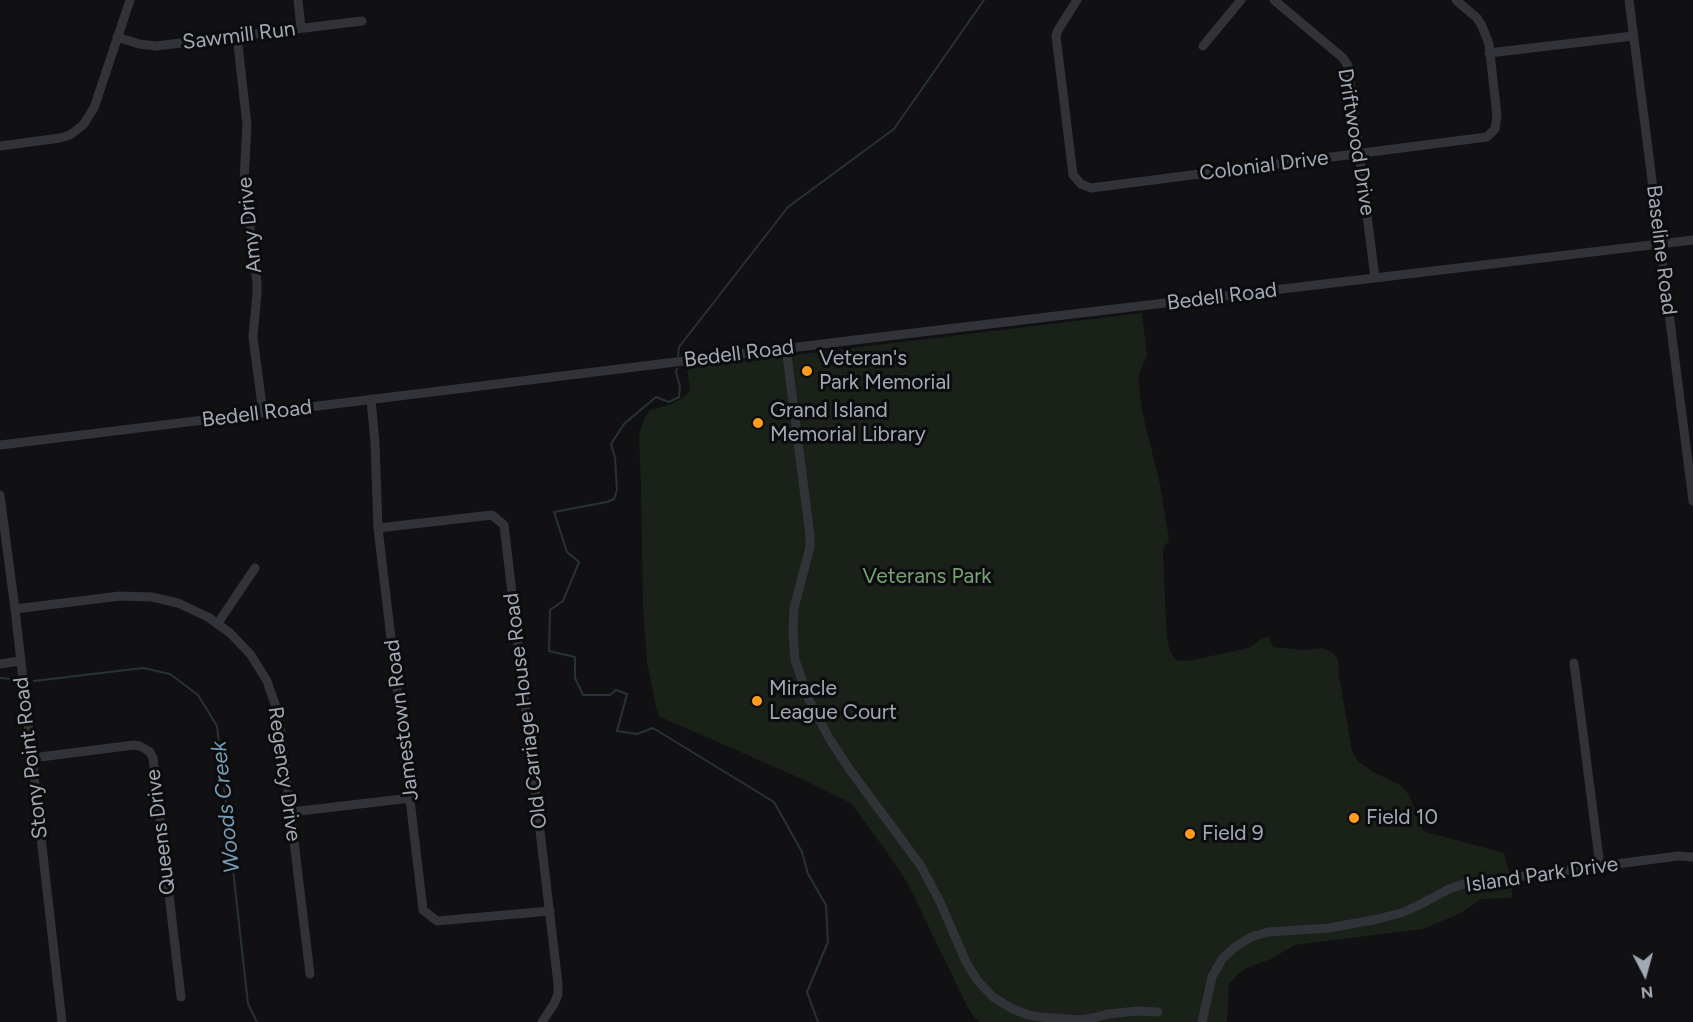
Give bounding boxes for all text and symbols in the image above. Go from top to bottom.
street label: Sawmill Run [181,17,297,55]
street label: Driftwood Drive [1332,67,1380,217]
street label: Colonial Drive [1198,146,1330,186]
street label: Amy Drive [232,176,268,274]
street label: Baseline Road [1641,183,1681,317]
street label: Bedell Road [1165,278,1279,316]
street label: Bedell Road [682,335,796,373]
place label: Veteran's Park Memorial [819,346,951,396]
marker: Veteran's Park Memorial [800,364,814,378]
street label: Bedell Road [200,395,314,433]
place label: Grand Island Memorial Library [770,398,926,448]
marker: Grand Island Memorial Library [751,416,765,430]
park label: Veterans Park [863,564,991,590]
street label: Old Carriage House Road [499,592,553,830]
street label: Jamestown Road [380,638,424,802]
street label: Stony Point Road [9,676,53,840]
place label: Miracle League Court [769,676,897,726]
marker: Miracle League Court [750,694,764,708]
street label: Regency Drive [262,705,306,843]
water label: Woods Creek [206,740,246,874]
street label: Queens Drive [141,768,181,896]
place label: Field 10 [1366,805,1438,831]
marker: Field 10 [1347,811,1361,825]
place label: Field 9 [1202,821,1264,847]
marker: Field 9 [1183,827,1197,841]
street label: Island Park Drive [1464,852,1620,898]
north arrow [1615,944,1675,1004]
text: N [1640,982,1654,1002]

